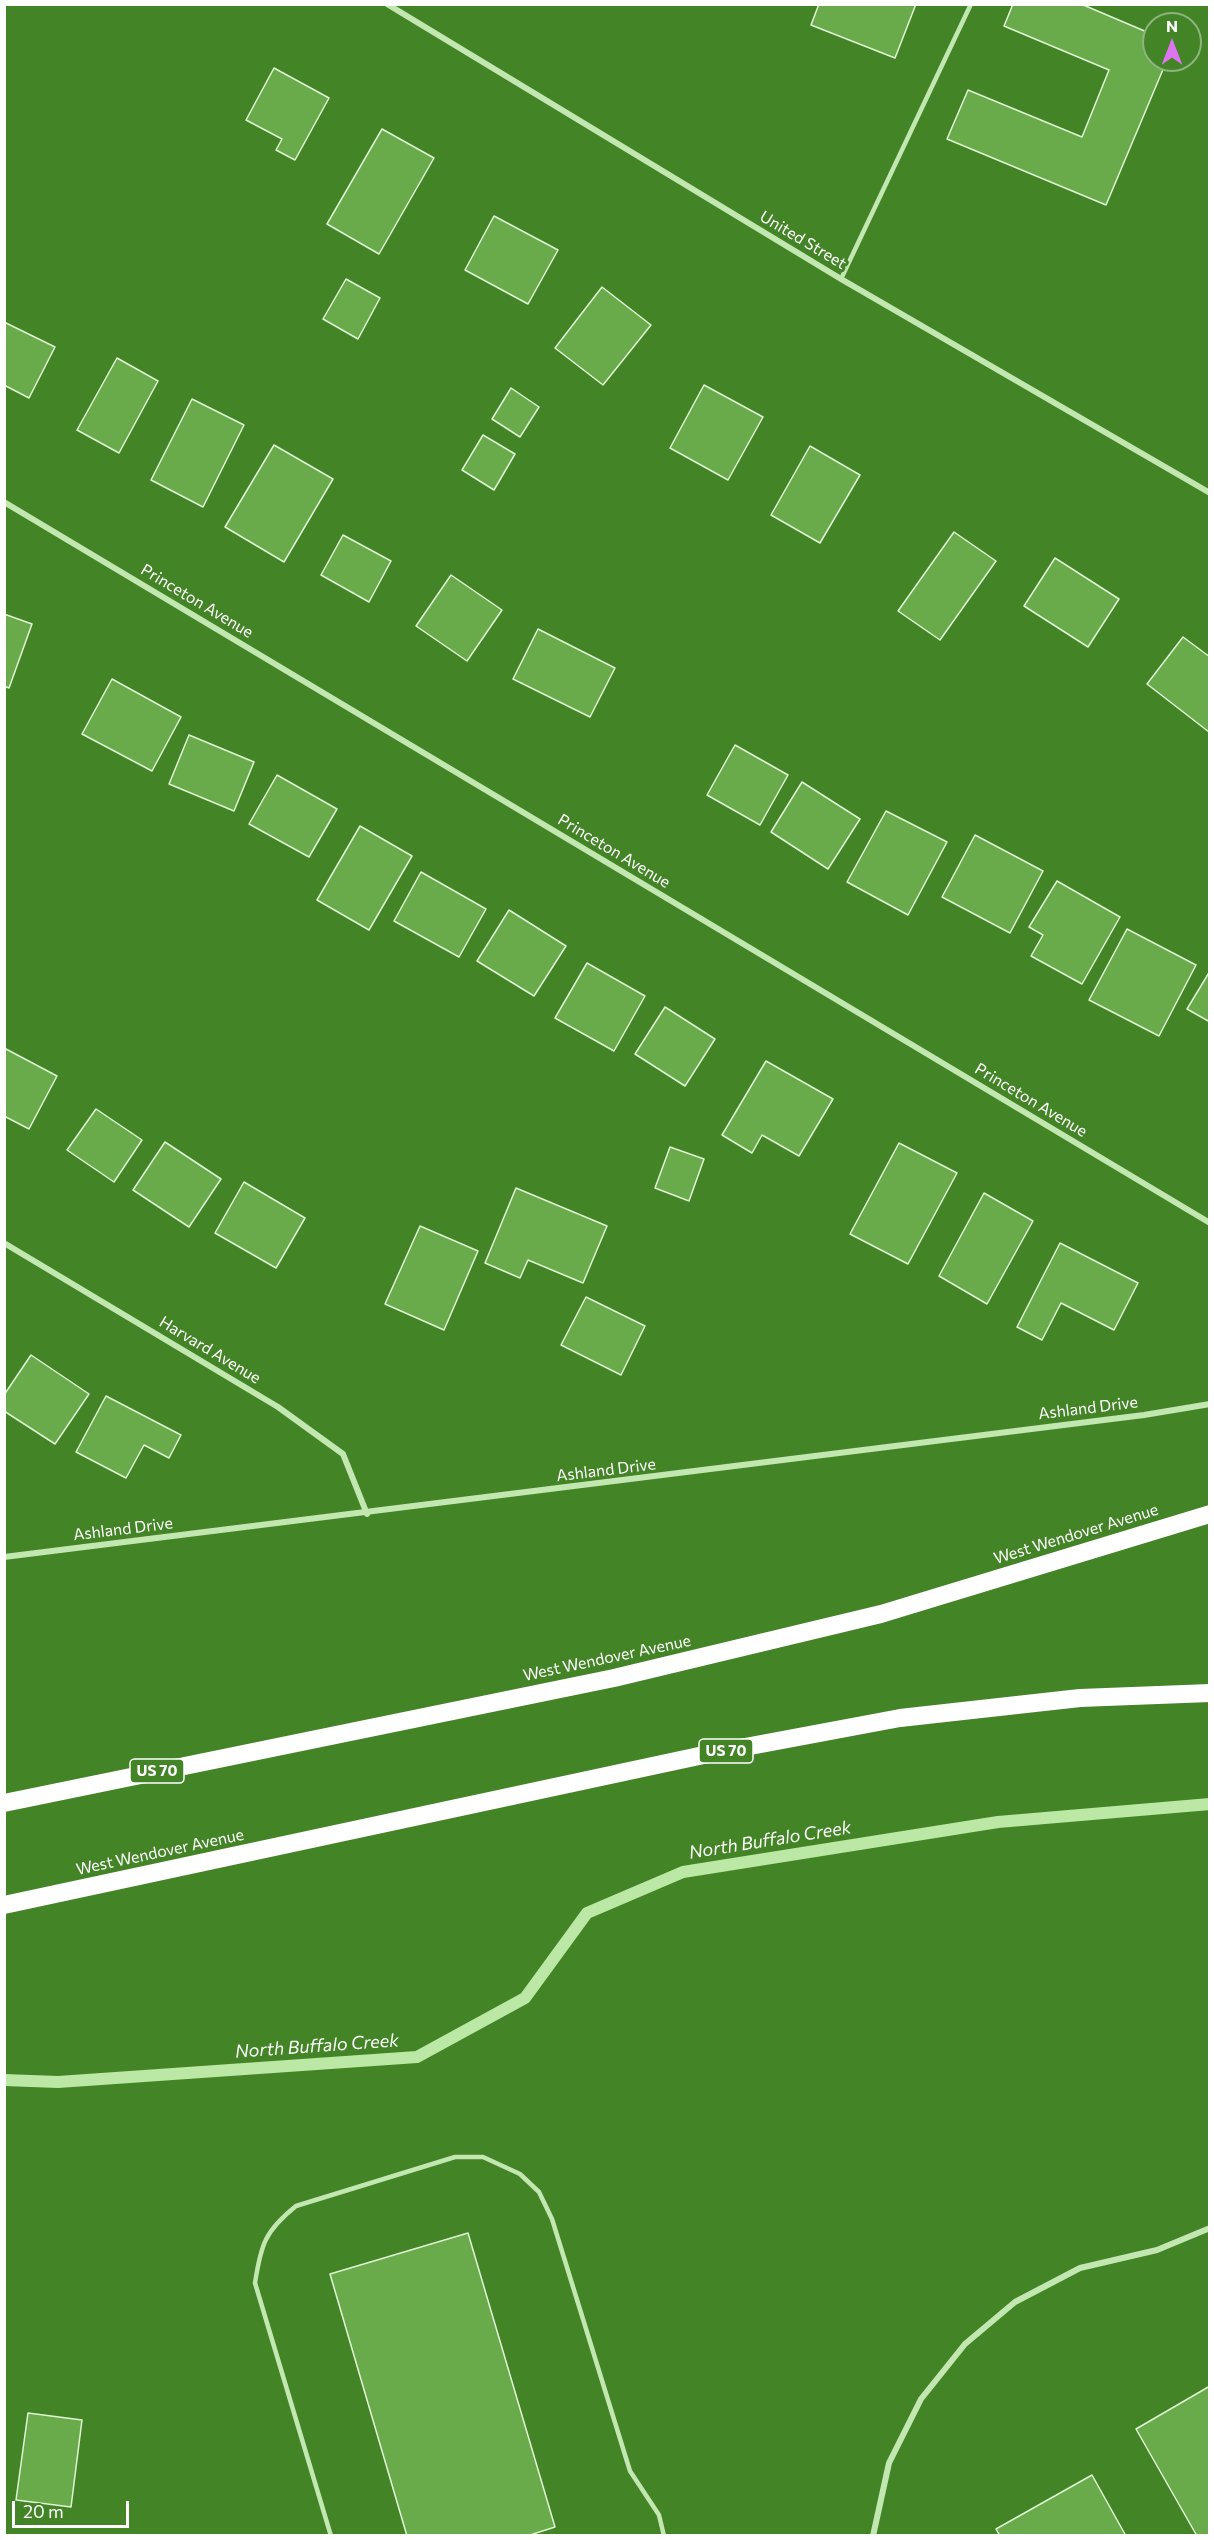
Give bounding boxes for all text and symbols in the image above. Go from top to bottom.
north arrow [1142,12,1202,72]
text: N [1166,16,1178,35]
street label: United Street [756,207,850,273]
street label: Princeton Avenue [137,560,257,642]
street label: Princeton Avenue [554,810,674,892]
street label: Princeton Avenue [971,1059,1091,1141]
street label: Harvard Avenue [156,1312,264,1388]
street label: Ashland Drive [1037,1392,1139,1424]
street label: Ashland Drive [555,1454,657,1486]
street label: West Wendover Avenue [991,1500,1161,1568]
street label: Ashland Drive [72,1513,174,1545]
street label: West Wendover Avenue [521,1631,693,1685]
road number: US 70 [699,1739,753,1763]
road number: US 70 [130,1759,184,1783]
water label: North Buffalo Creek [687,1816,853,1864]
street label: West Wendover Avenue [74,1825,246,1879]
water label: North Buffalo Creek [234,2030,400,2062]
scale bar [15,2489,132,2527]
text: 20 m [23,2500,64,2522]

